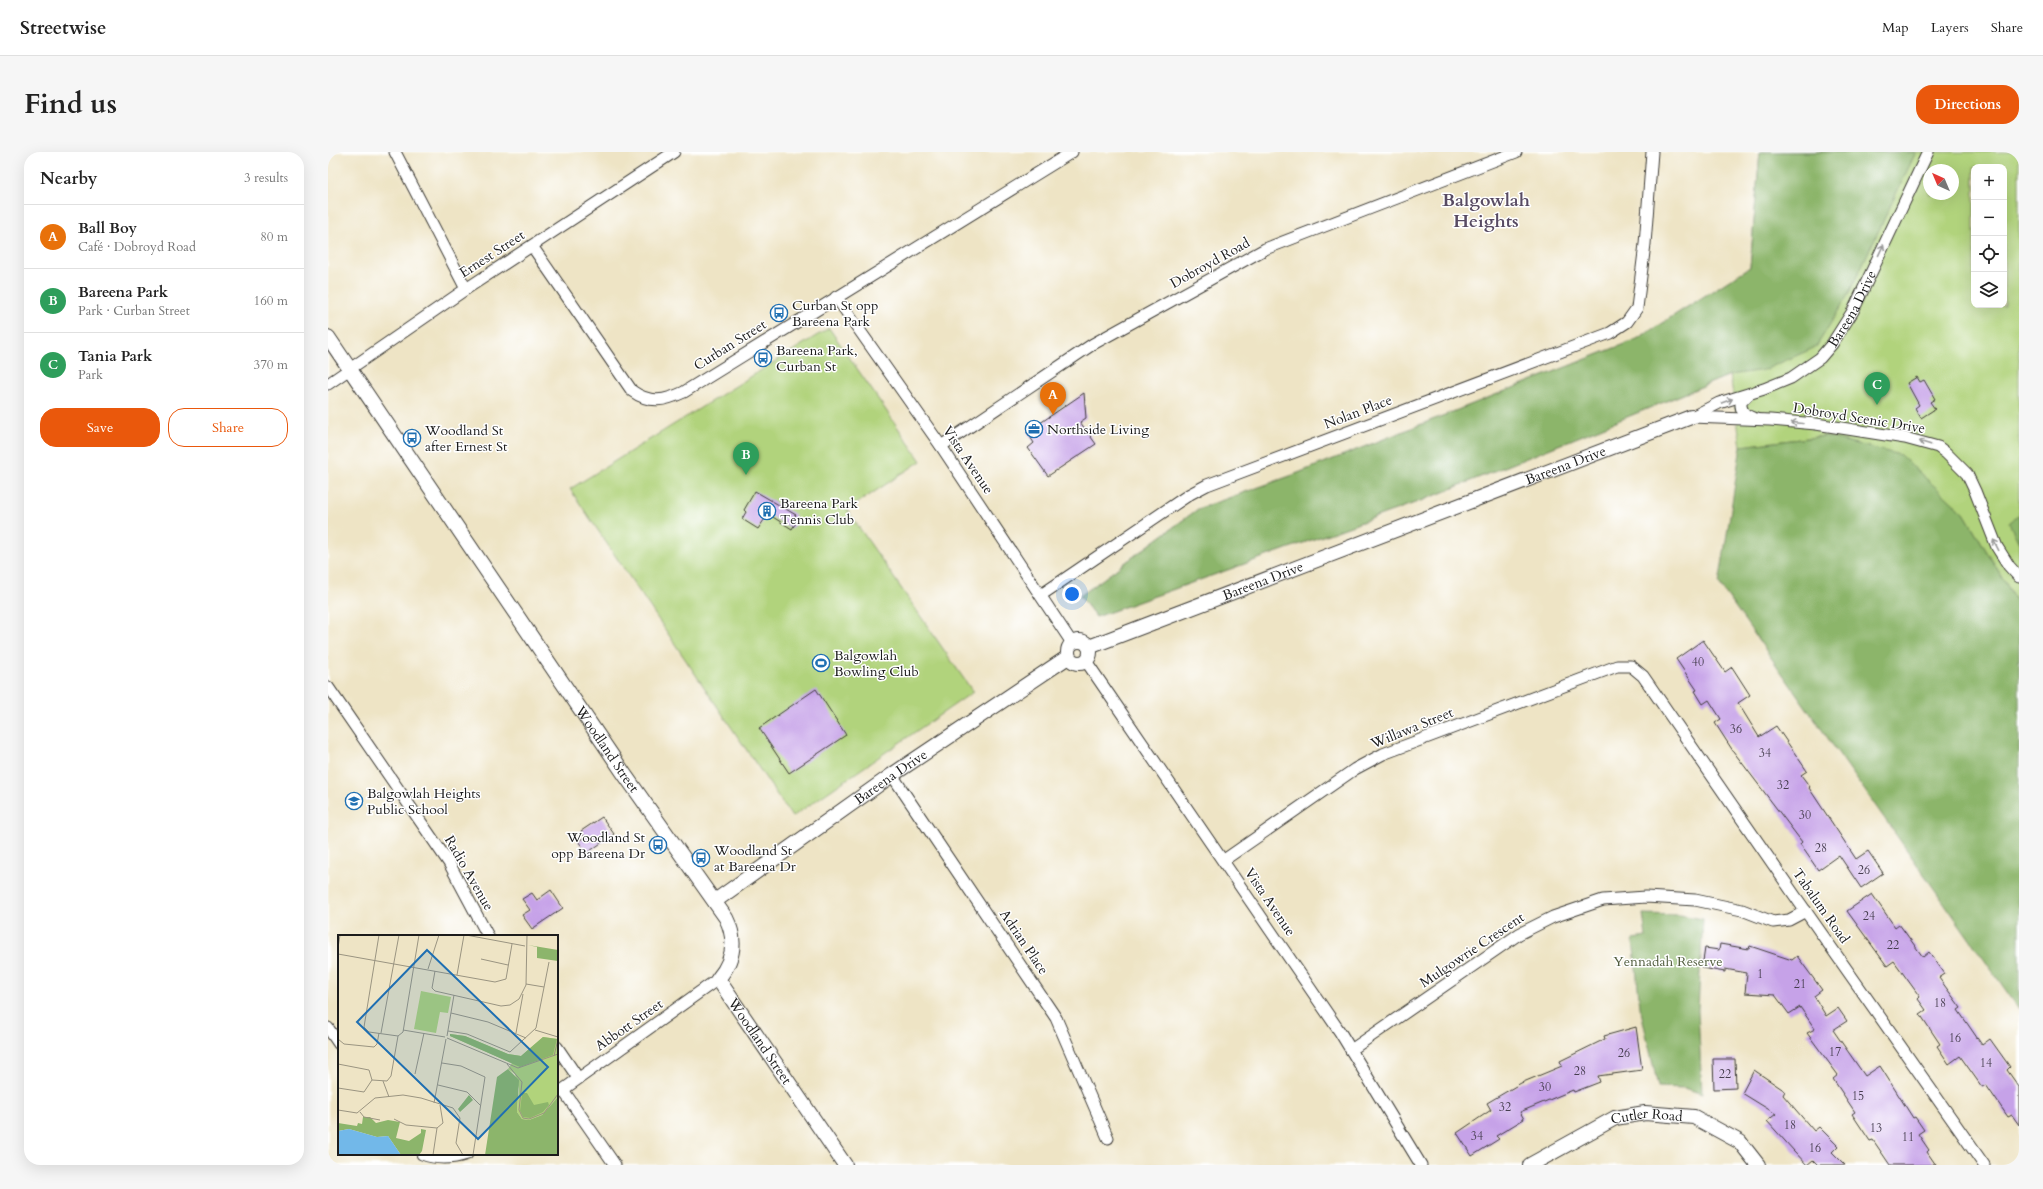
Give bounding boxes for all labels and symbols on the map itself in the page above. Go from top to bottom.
north arrow [1923,164,1959,200]
district label: Balgowlah Heights [1442,188,1530,234]
street label: Ernest Street [456,225,529,282]
street label: Dobroyd Road [1167,233,1254,293]
one-way arrow [1878,245,1885,257]
street label: Bareena Drive [1823,267,1880,351]
place label: Curban St opp Bareena Park [792,296,878,331]
bus stop icon: Curban St opp Bareena Park [769,303,789,323]
street label: Curban Street [690,315,770,375]
place label: Bareena Park, Curban St [776,341,858,376]
bus stop icon: Bareena Park, Curban St [753,348,773,368]
pin: C [1864,372,1890,405]
pin: A [1040,382,1066,415]
street label: Nolan Place [1321,390,1395,434]
one-way arrow [1720,396,1732,404]
street label: Dobroyd Scenic Drive [1792,398,1926,438]
office icon: Northside Living [1024,419,1044,439]
one-way arrow [1791,419,1804,426]
place label: Northside Living [1047,420,1149,439]
place label: Woodland St after Ernest St [424,421,508,456]
street label: Vista Avenue [938,422,998,498]
bus stop icon: Woodland St after Ernest St [402,428,422,448]
one-way arrow [1919,439,1932,446]
street label: Bareena Drive [1522,441,1609,489]
pin: B [733,442,759,475]
place label: Bareena Park Tennis Club [780,494,859,529]
building icon: Bareena Park Tennis Club [757,501,777,521]
one-way arrow [1992,540,1999,552]
street label: Bareena Drive [1220,557,1306,605]
your location [1062,584,1082,604]
place label: Balgowlah Bowling Club [834,646,919,681]
sports icon: Balgowlah Bowling Club [811,653,831,673]
house number: 40 [1692,654,1704,670]
street label: Woodland Street [571,701,644,797]
street label: Willawa Street [1367,703,1457,754]
house number: 36 [1730,721,1742,737]
street label: Bareena Drive [850,745,931,809]
house number: 34 [1759,745,1771,761]
house number: 32 [1777,777,1789,793]
place label: Balgowlah Heights Public School [367,784,481,819]
school or university icon: Balgowlah Heights Public School [344,791,364,811]
house number: 30 [1799,807,1811,823]
place label: Woodland St opp Bareena Dr [551,828,646,863]
street label: Radio Avenue [440,832,498,914]
bus stop icon: Woodland St opp Bareena Dr [648,835,668,855]
house number: 28 [1815,840,1827,856]
place label: Woodland St at Bareena Dr [713,841,797,876]
bus stop icon: Woodland St at Bareena Dr [691,848,711,868]
house number: 26 [1858,862,1870,878]
street label: Vista Avenue [1240,864,1300,940]
street label: Tabalum Road [1788,865,1854,948]
street label: Adrian Place [995,906,1053,978]
street label: Mulgowrie Crescent [1416,908,1528,992]
house number: 24 [1863,908,1875,924]
inset map [338,935,558,1155]
house number: 22 [1887,937,1899,953]
park label: Yennadah Reserve [1613,952,1723,971]
house number: 1 [1757,966,1763,982]
house number: 21 [1794,976,1806,992]
street label: Woodland Street [724,993,797,1088]
street label: Abbott Street [591,994,667,1055]
house number: 18 [1934,995,1946,1011]
house number: 16 [1949,1030,1961,1046]
house number: 17 [1829,1044,1841,1060]
house number: 26 [1618,1045,1630,1061]
house number: 14 [1980,1055,1992,1071]
house number: 28 [1574,1063,1586,1079]
house number: 22 [1719,1066,1731,1082]
house number: 30 [1539,1079,1551,1095]
house number: 15 [1852,1088,1864,1104]
house number: 32 [1499,1099,1511,1115]
street label: Cutler Road [1609,1103,1684,1128]
house number: 18 [1784,1117,1796,1133]
house number: 13 [1870,1120,1882,1136]
house number: 34 [1471,1128,1483,1144]
house number: 11 [1902,1129,1914,1145]
house number: 16 [1809,1140,1821,1156]

